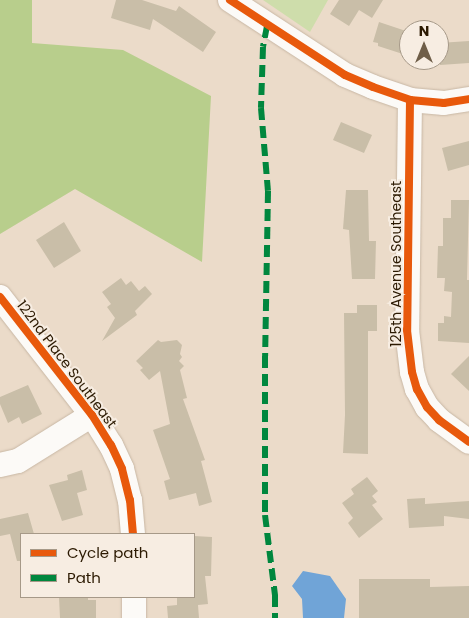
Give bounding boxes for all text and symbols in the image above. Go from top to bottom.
north arrow [399,20,449,70]
text: N [419,21,429,41]
street label: 125th Avenue Southeast [388,181,404,347]
street label: 122nd Place Southeast [14,297,120,431]
legend [20,533,195,598]
text: Cycle path [67,542,148,563]
text: Path [67,567,101,588]

